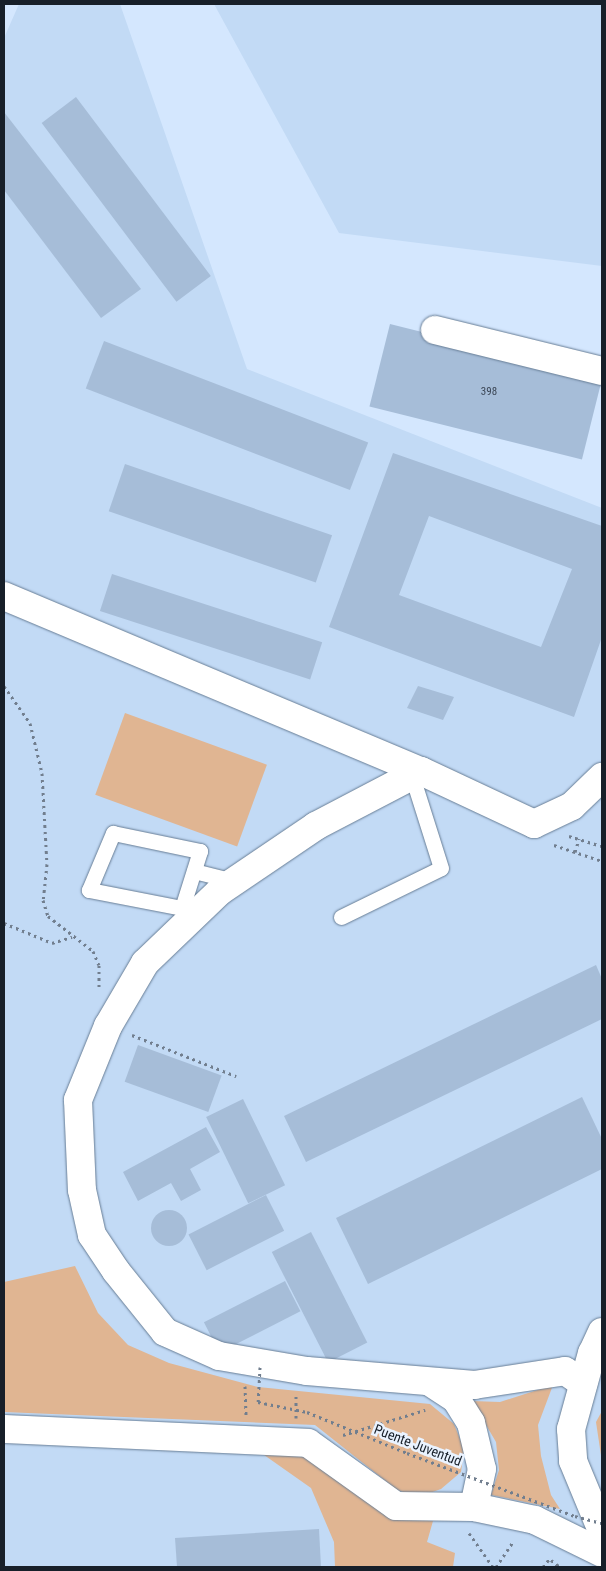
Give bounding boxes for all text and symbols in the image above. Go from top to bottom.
house number: 398 [481,385,497,399]
street label: Puente Juventud [372,1421,464,1469]

